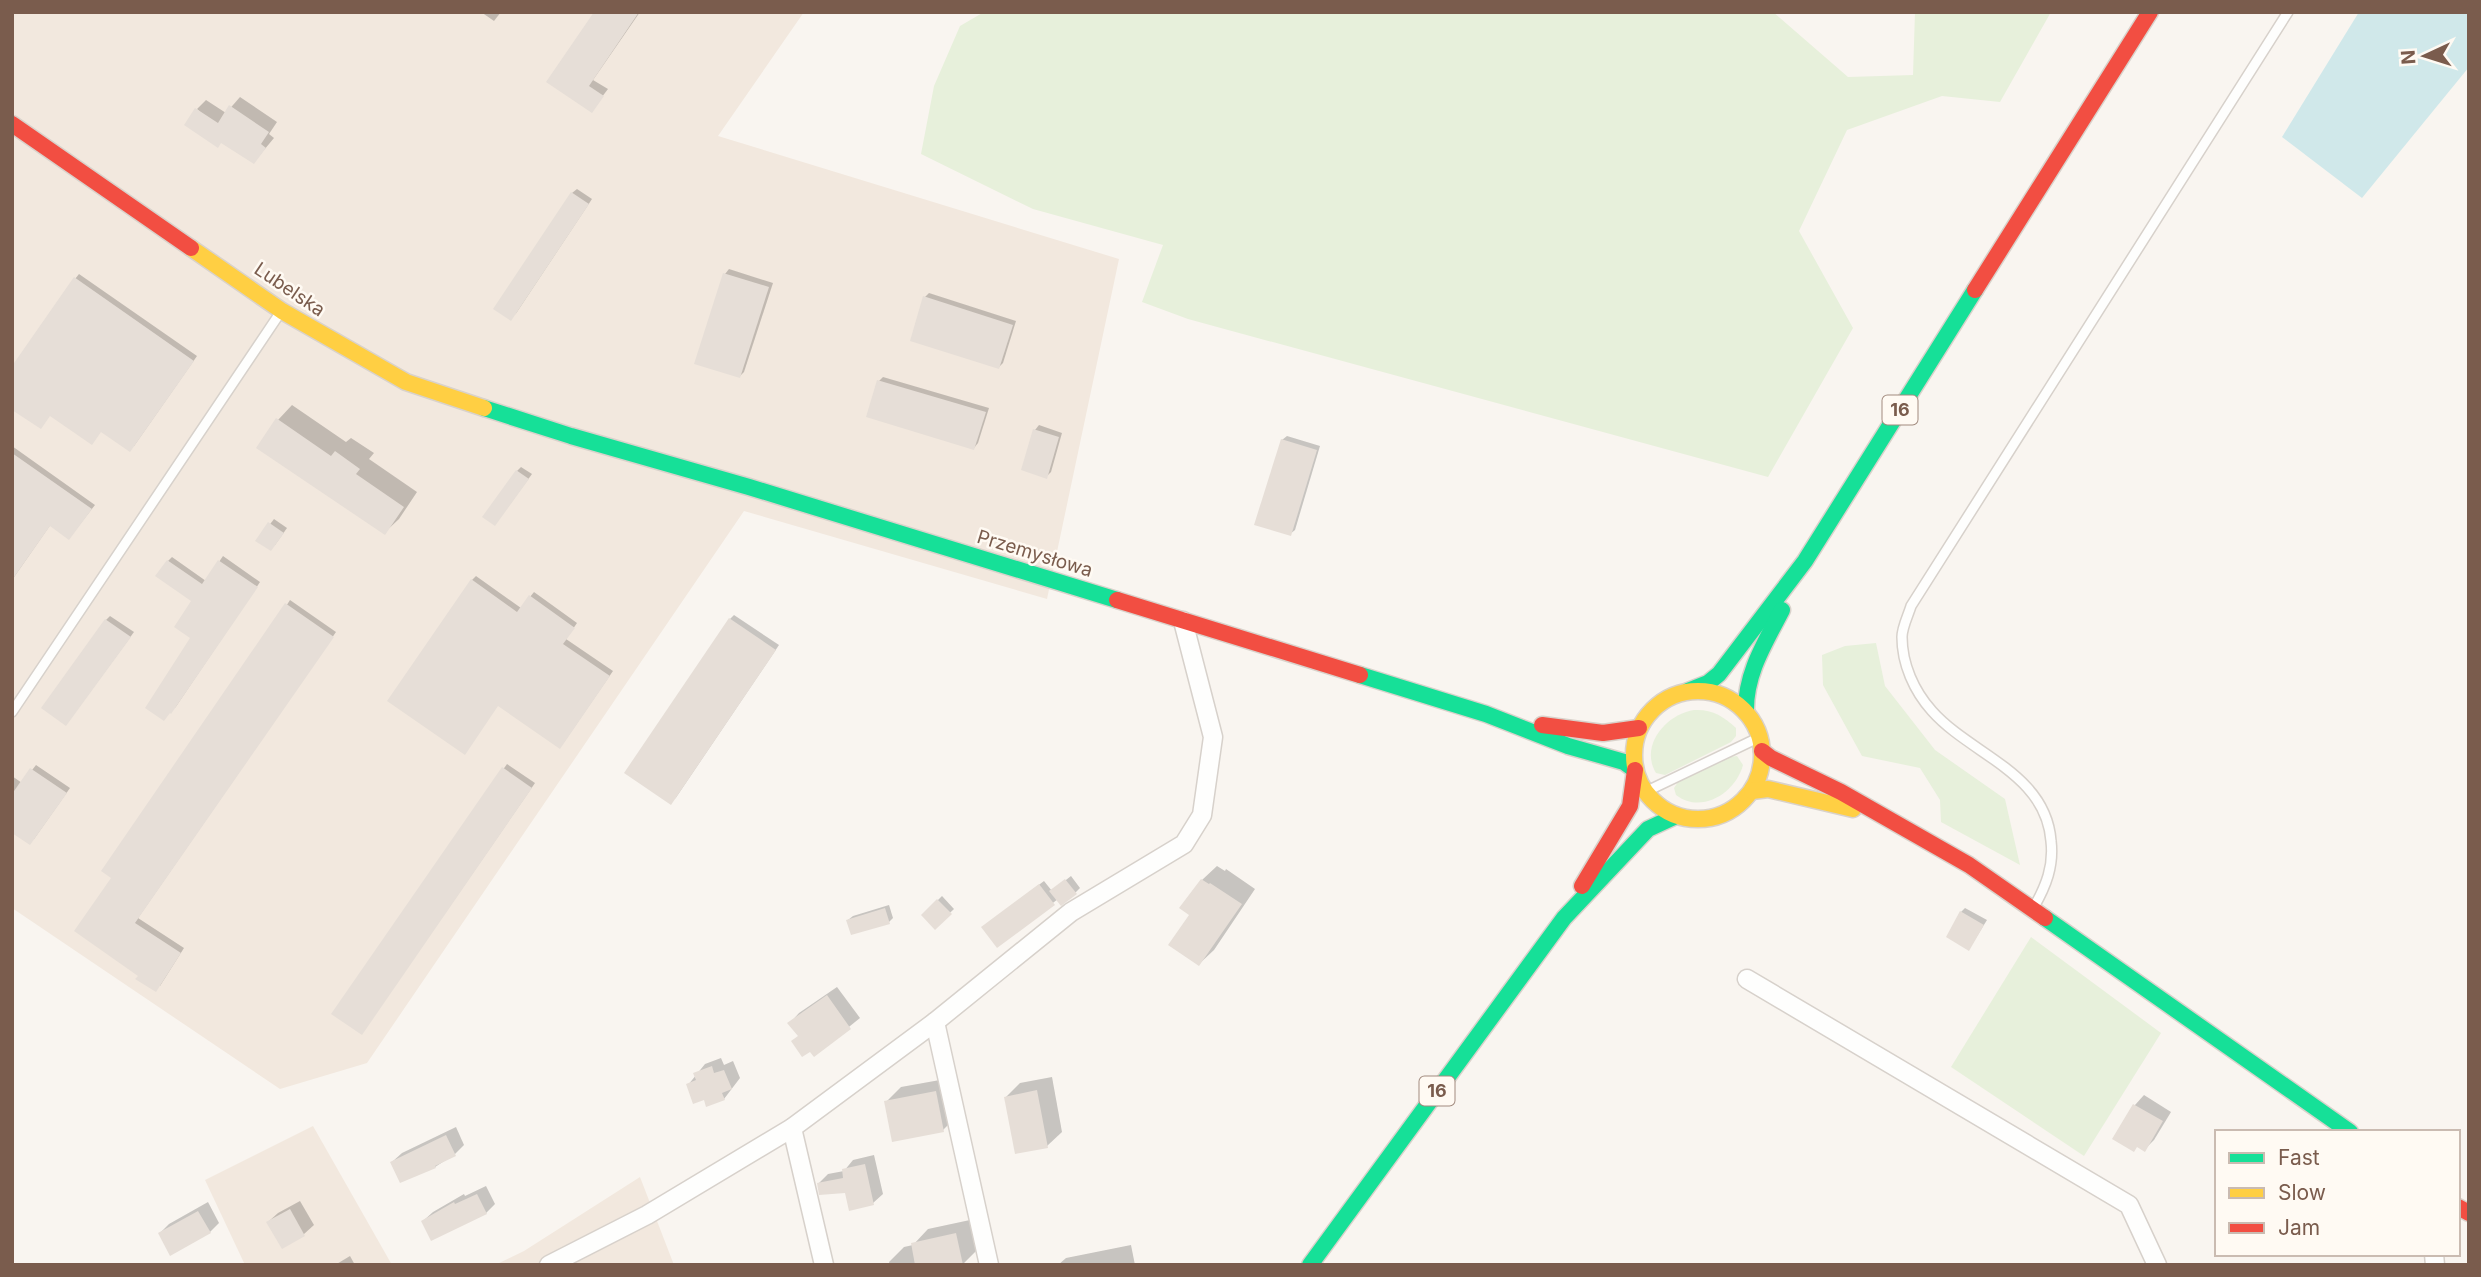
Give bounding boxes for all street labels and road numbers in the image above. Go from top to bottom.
street label: Lubelska [250,257,329,321]
road number: 16 [1882,396,1918,424]
street label: Przemysłowa [974,525,1095,582]
road number: 16 [1420,1076,1454,1106]

